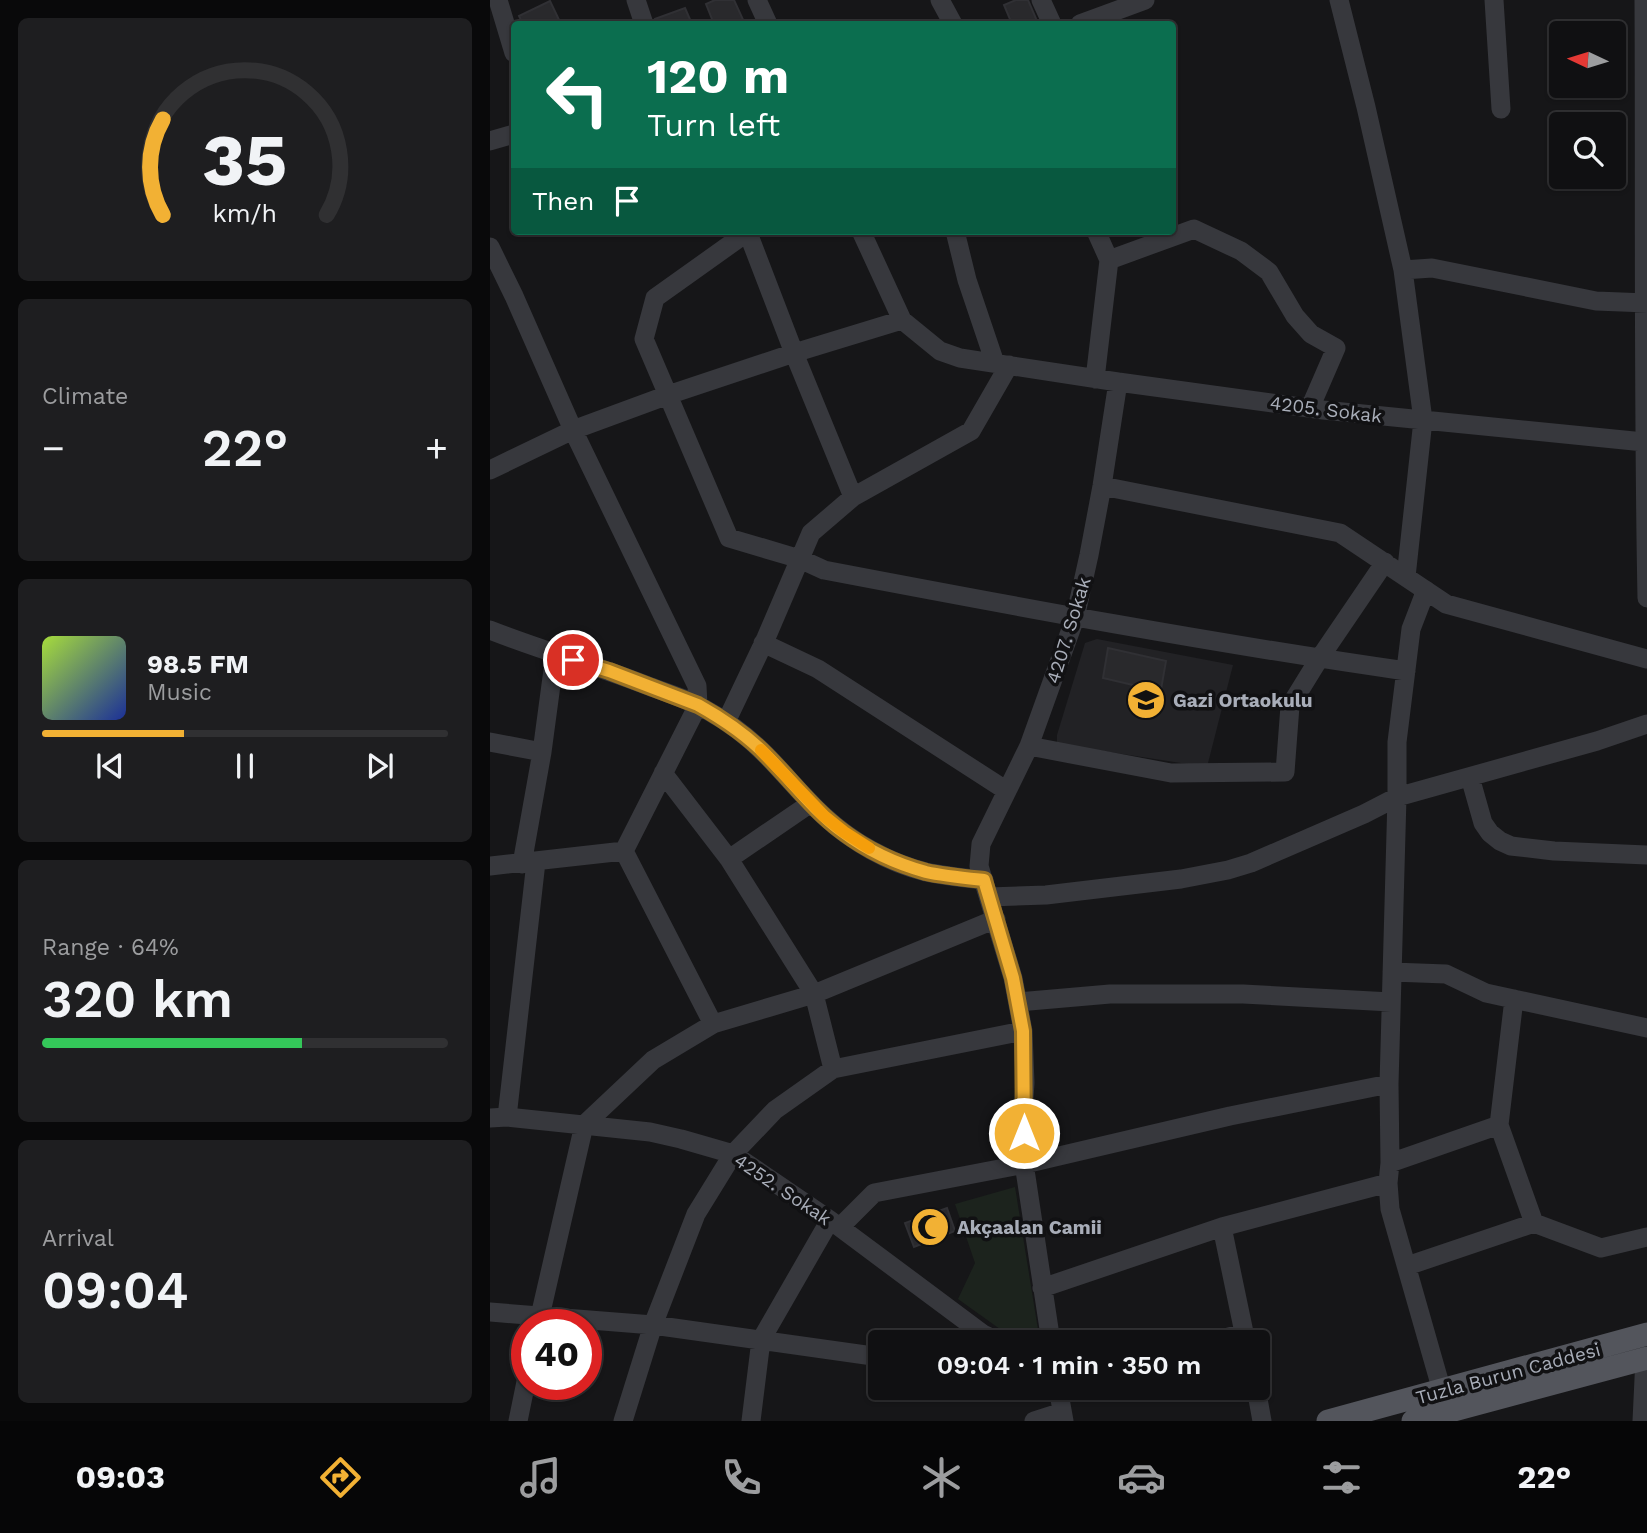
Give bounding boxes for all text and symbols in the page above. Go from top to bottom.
north arrow [1549,21,1626,98]
map controls [1549,21,1626,189]
text: 120 m [647,47,789,105]
icon: left [532,49,623,140]
text: Turn left [647,106,780,144]
button: search [1549,112,1626,189]
text: 35 [202,118,288,204]
icon: arrive [608,182,646,220]
text: Then [532,186,594,216]
text: km/h [213,199,277,228]
text: Climate [42,383,128,410]
street label: 4205. Sokak [1269,391,1384,428]
text: 22° [202,418,288,479]
text: − [42,426,65,470]
text: + [425,426,448,470]
street label: 4207. Sokak [1041,574,1096,686]
pin [543,630,603,690]
icon: arrive [554,641,592,679]
text: 98.5 FM [147,649,249,679]
text: Music [147,679,212,706]
school or university icon: Gazi Ortaokulu [1125,679,1167,721]
place label: Gazi Ortaokulu [1173,689,1313,712]
icon: previous [91,747,129,785]
icon: pause [226,747,264,785]
icon: next [361,747,399,785]
text: Range · 64% [42,934,179,961]
text: 320 km [42,969,233,1030]
position arrow [987,1096,1061,1170]
street label: 4252. Sokak [730,1149,836,1230]
mosque icon: Akçaalan Camii [909,1206,951,1248]
place label: Akçaalan Camii [957,1216,1102,1239]
text: Arrival [42,1225,114,1252]
text: 09:04 [42,1260,189,1321]
speed limit sign: 40 [511,1309,602,1400]
street label: Tuzla Burun Caddesi [1413,1338,1603,1409]
text: 09:04 · 1 min · 350 m [937,1350,1201,1380]
icon: directions [316,1453,365,1502]
icon: music [516,1453,565,1502]
icon: phone [717,1453,766,1502]
icon: climate [917,1453,966,1502]
icon: car [1117,1453,1166,1502]
icon: filters [1317,1453,1366,1502]
text: 09:03 [76,1458,165,1496]
text: 22° [1517,1458,1571,1496]

